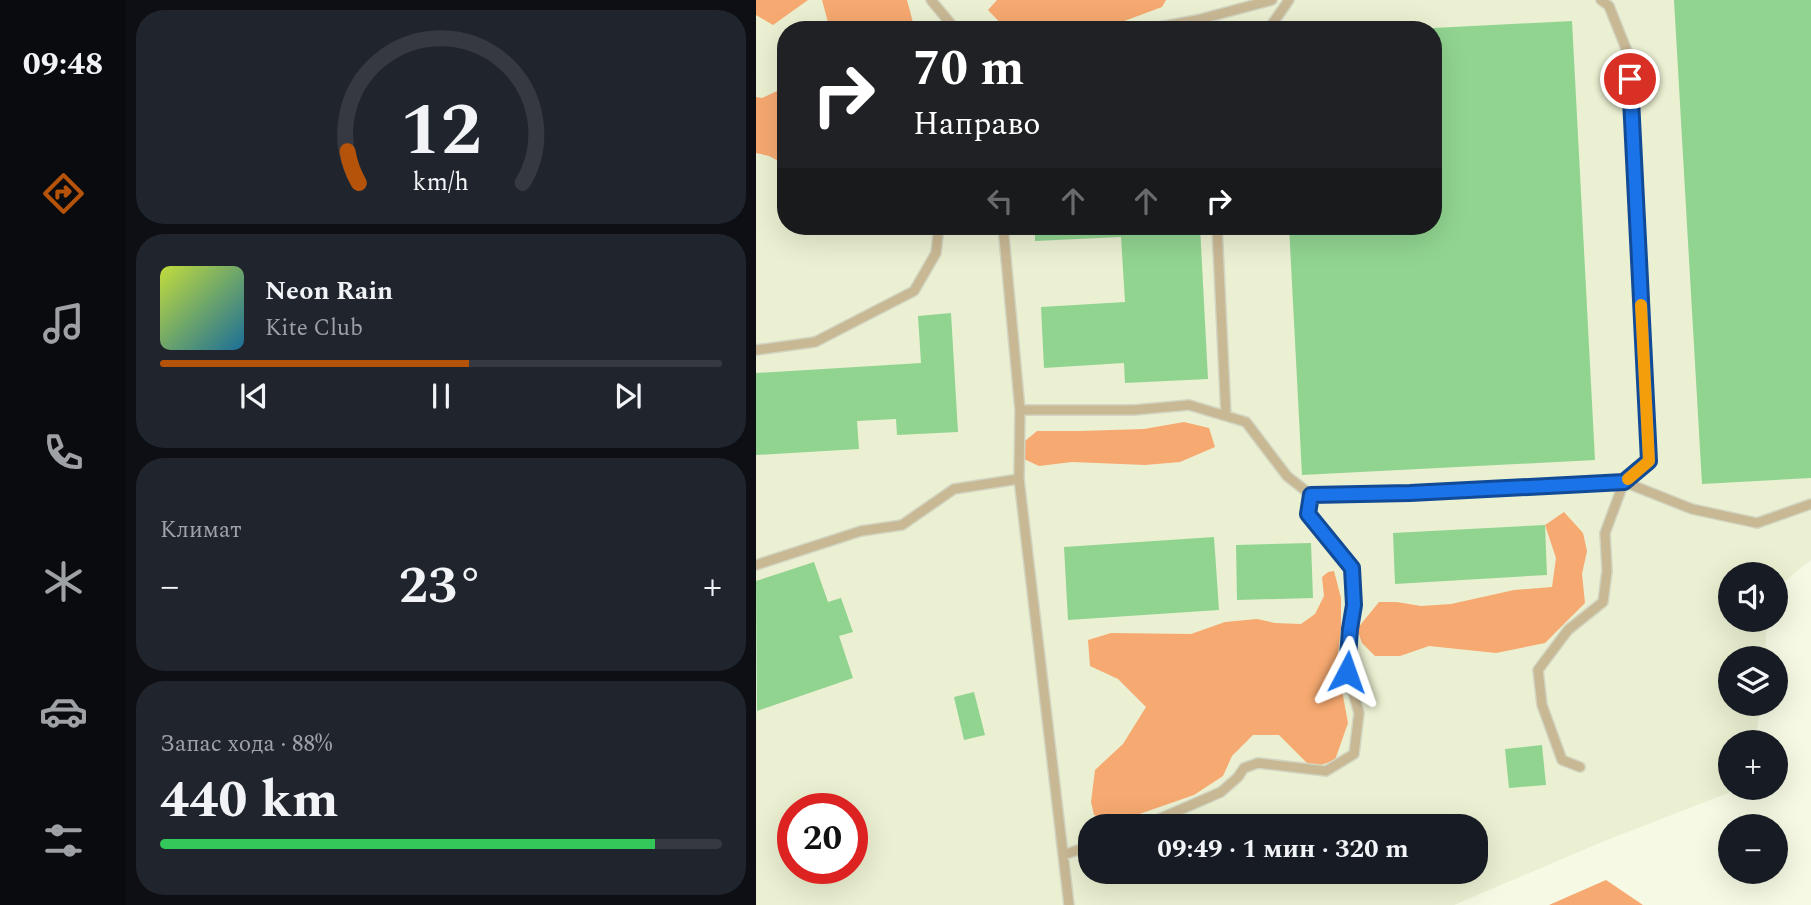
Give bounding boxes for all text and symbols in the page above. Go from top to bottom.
text: 70 m [913,32,1024,107]
text: 09:48 [23,40,103,89]
icon: right [798,49,889,140]
pin [1600,49,1660,109]
icon: arrive [1611,60,1649,98]
text: 12 [400,76,482,187]
text: Направо [913,100,1040,149]
text: km/h [413,164,469,202]
icon: directions [39,169,88,218]
icon: left [981,182,1019,220]
icon: ahead [1054,182,1092,220]
icon: ahead [1127,182,1165,220]
icon: right [1200,182,1238,220]
text: Neon Rain [265,271,393,311]
icon: music [39,299,88,348]
text: Kite Club [265,311,363,346]
icon: previous [235,377,273,415]
icon: pause [422,377,460,415]
icon: next [609,377,647,415]
icon: phone [39,428,88,477]
text: Климат [160,513,242,548]
text: 23° [399,547,483,626]
icon: climate [39,557,88,606]
text: − [160,558,179,616]
text: + [703,558,722,616]
map controls [1718,562,1788,884]
button: sound [1718,562,1788,632]
position arrow [1310,635,1384,709]
button: layers [1718,646,1788,716]
icon: car [39,687,88,736]
text: Запас хода · 88% [160,727,332,762]
button: + [1718,730,1788,800]
text: 440 km [160,761,339,840]
speed limit sign: 20 [777,793,868,884]
button: − [1718,814,1788,884]
icon: filters [39,816,88,865]
text: 09:49 · 1 мин · 320 m [1157,829,1409,869]

